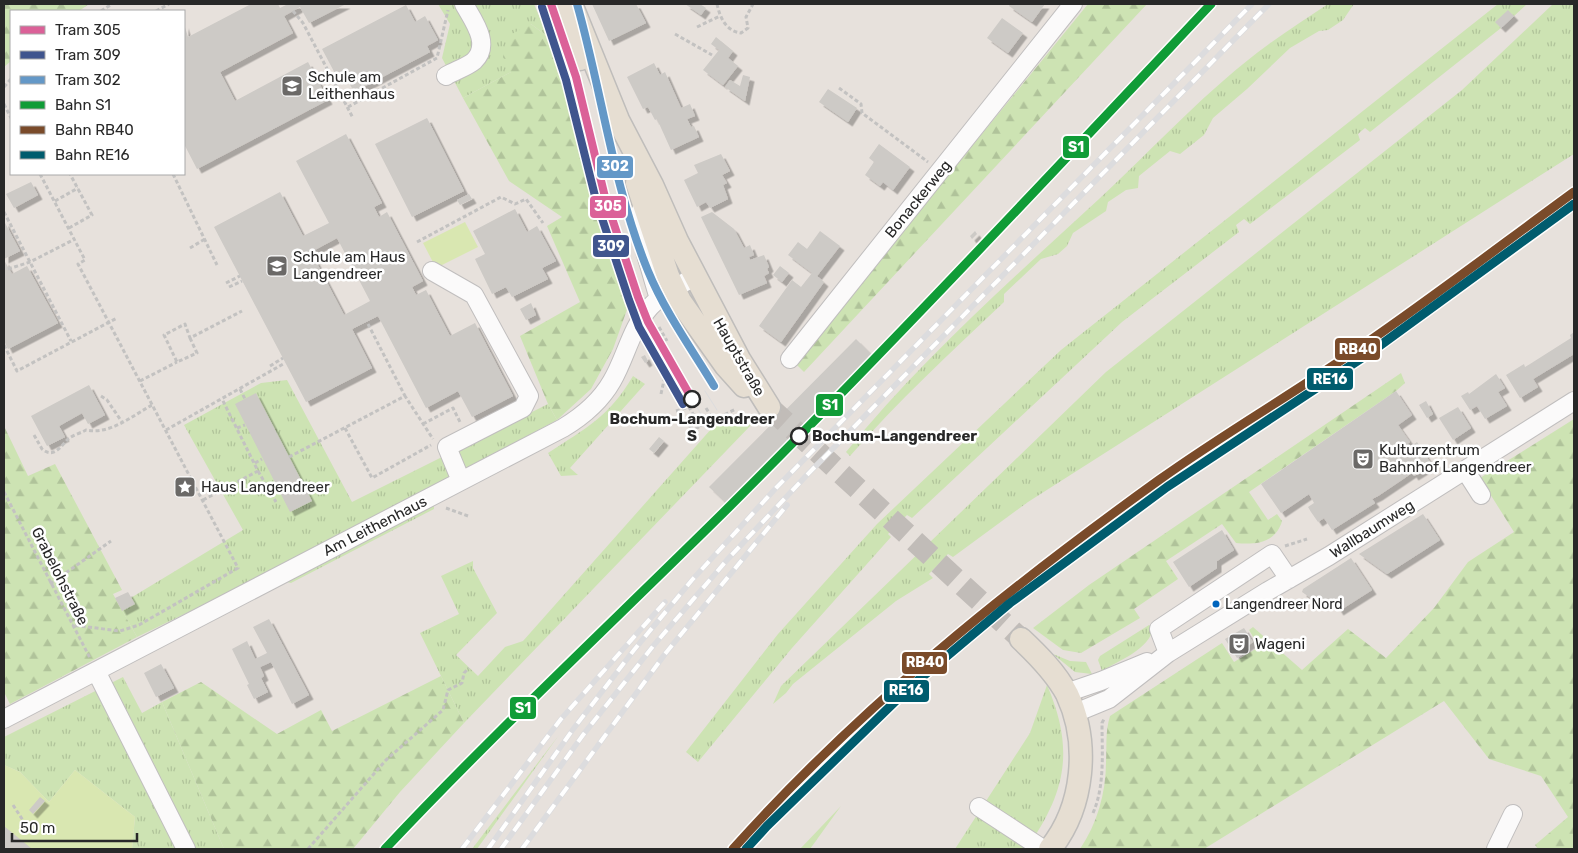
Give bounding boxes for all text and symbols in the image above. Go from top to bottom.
legend [10,10,185,175]
text: Tram 305 [55,21,121,39]
text: Tram 309 [55,46,121,64]
place label: Schule am Leithenhaus [308,68,395,103]
text: Tram 302 [55,71,121,89]
school or university icon: Schule am Leithenhaus [280,74,304,98]
text: Bahn S1 [55,96,111,114]
text: Bahn RB40 [55,121,134,139]
line badge: S1 [1062,135,1090,159]
text: S1 [1068,139,1084,156]
text: Bahn RE16 [55,146,129,164]
line badge: 302 [596,155,634,179]
street label: Bonackerweg [881,156,955,242]
text: 302 [601,158,629,175]
line badge: 305 [589,195,627,219]
text: 305 [594,198,622,215]
line badge: 309 [592,234,630,258]
text: 309 [597,238,625,255]
place label: Schule am Haus Langendreer [293,248,406,283]
school or university icon: Schule am Haus Langendreer [265,254,289,278]
street label: Hauptstraße [709,315,769,399]
line badge: RB40 [1334,337,1381,361]
text: RB40 [1339,341,1377,358]
line badge: RE16 [1306,367,1354,391]
text: RE16 [1313,371,1347,388]
marker: Bochum-Langendreer S [683,390,701,408]
line badge: S1 [815,393,844,417]
text: S1 [822,397,838,414]
place label: Bochum-Langendreer S [609,410,775,445]
marker: Bochum-Langendreer [790,427,808,445]
place label: Bochum-Langendreer [812,427,977,445]
place label: Kulturzentrum Bahnhof Langendreer [1379,441,1532,476]
theatre icon: Kulturzentrum Bahnhof Langendreer [1351,447,1375,471]
place icon: Haus Langendreer [173,475,197,499]
place label: Haus Langendreer [201,478,330,496]
street label: Am Leithenhaus [320,492,430,560]
street label: Wallbaumweg [1327,496,1417,562]
street label: Grabelohstraße [28,524,92,628]
place label: Langendreer Nord [1225,596,1343,613]
marker: Langendreer Nord [1211,599,1221,609]
theatre icon: Wageni [1227,632,1251,656]
place label: Wageni [1255,635,1305,653]
line badge: RB40 [901,651,948,675]
text: RB40 [906,654,944,671]
line badge: RE16 [883,679,930,703]
text: RE16 [889,682,923,699]
line badge: S1 [509,696,537,720]
text: S1 [515,700,531,717]
scale bar [12,810,138,842]
text: 50 m [20,819,55,837]

